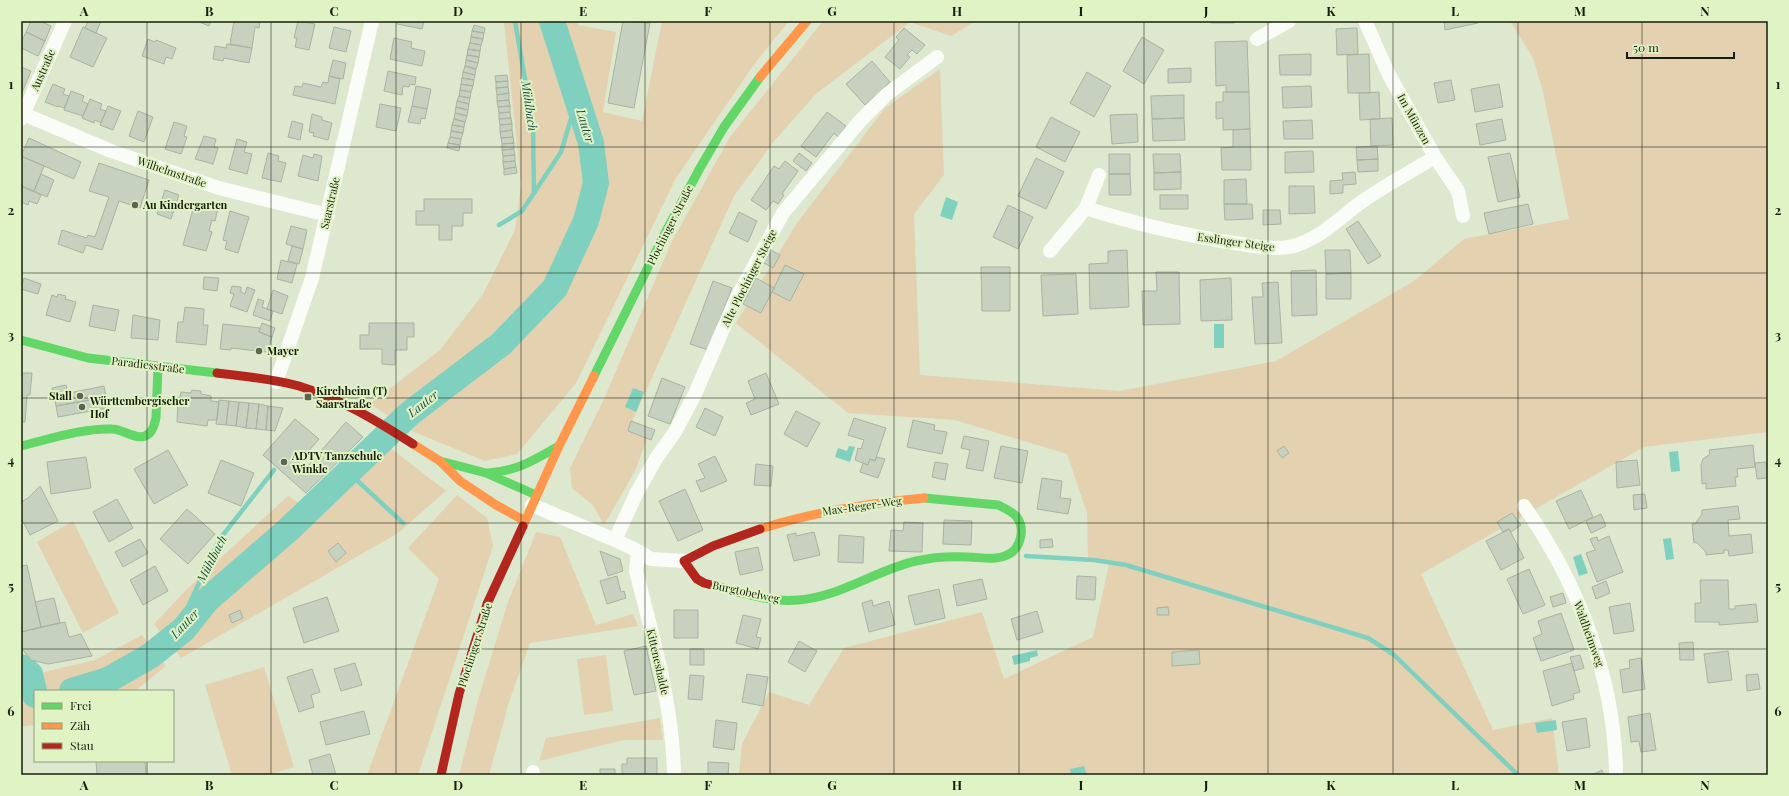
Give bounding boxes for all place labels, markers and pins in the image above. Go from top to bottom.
place label: Au Kindergarten [142,197,228,212]
marker: Au Kindergarten [130,200,140,210]
place label: Mayer [267,343,300,358]
marker: Mayer [254,346,264,356]
place label: Kirchheim (T) Saarstraße [316,383,388,411]
place label: Stall [49,388,73,403]
marker: Stall [75,391,85,401]
marker: Kirchheim (T) Saarstraße [303,392,313,402]
place label: Württembergischer Hof [89,393,190,421]
marker: Württembergischer Hof [77,402,87,412]
place label: ADTV Tanzschule Winkle [291,448,382,476]
marker: ADTV Tanzschule Winkle [279,457,289,467]

